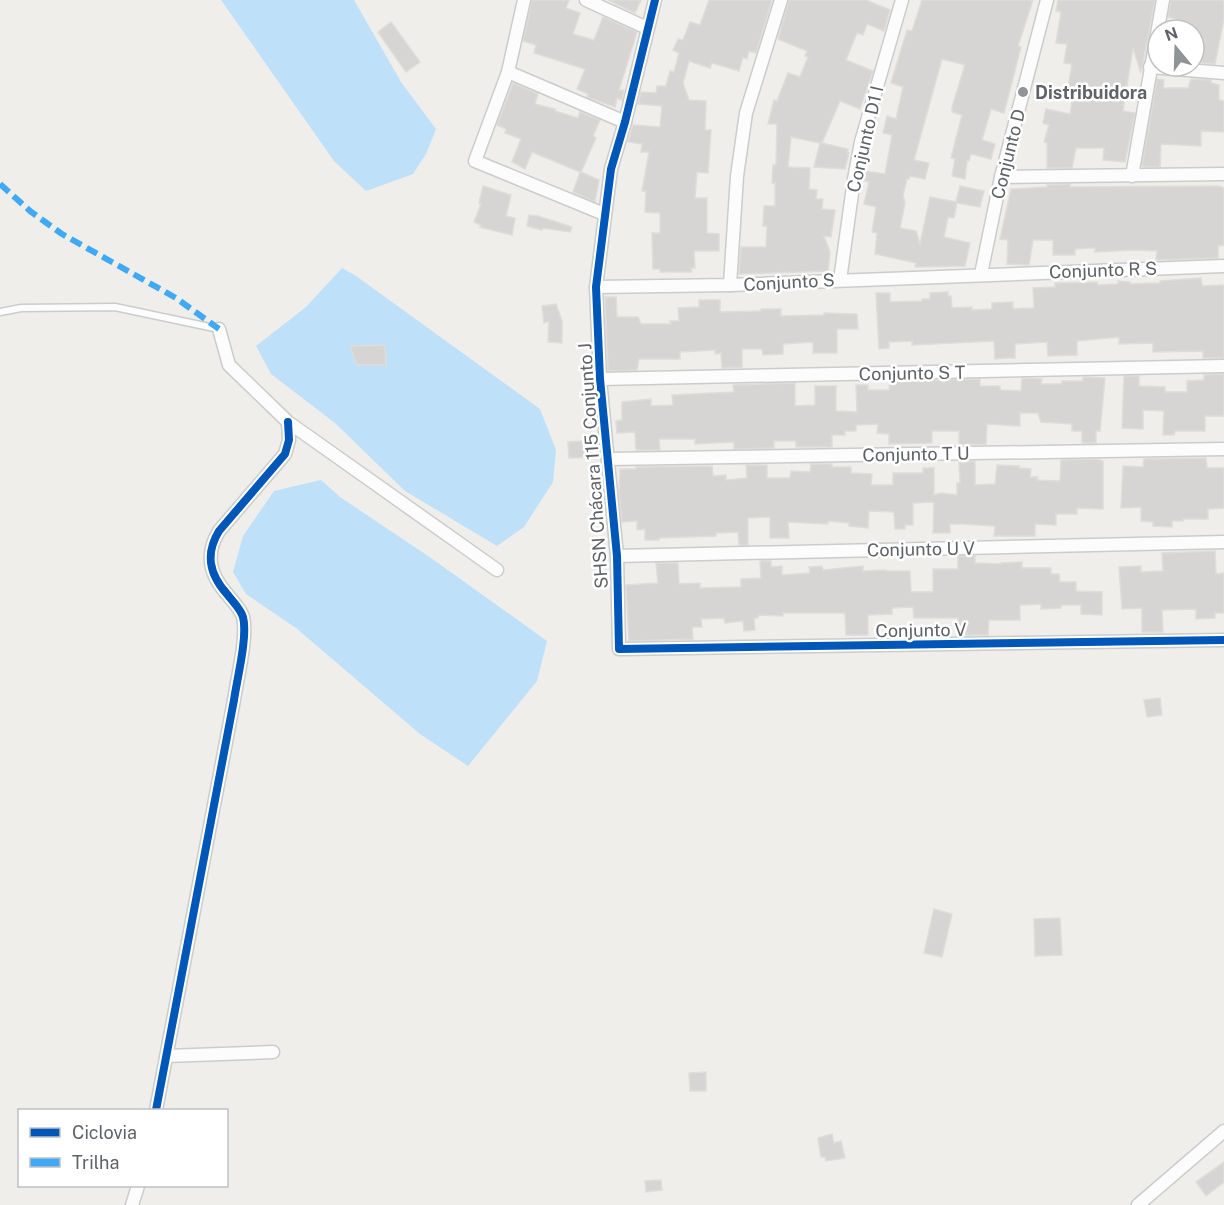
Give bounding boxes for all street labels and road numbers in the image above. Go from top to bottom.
street label: Conjunto D1 I [843,84,887,194]
street label: Conjunto D [987,107,1029,201]
street label: Conjunto R S [1049,258,1157,282]
street label: Conjunto S [743,269,835,295]
street label: SHSN Chácara 115 Conjunto J [574,343,612,589]
street label: Conjunto S T [859,362,966,384]
street label: Conjunto T U [862,443,970,465]
street label: Conjunto U V [867,538,975,560]
street label: Conjunto V [875,619,967,641]

